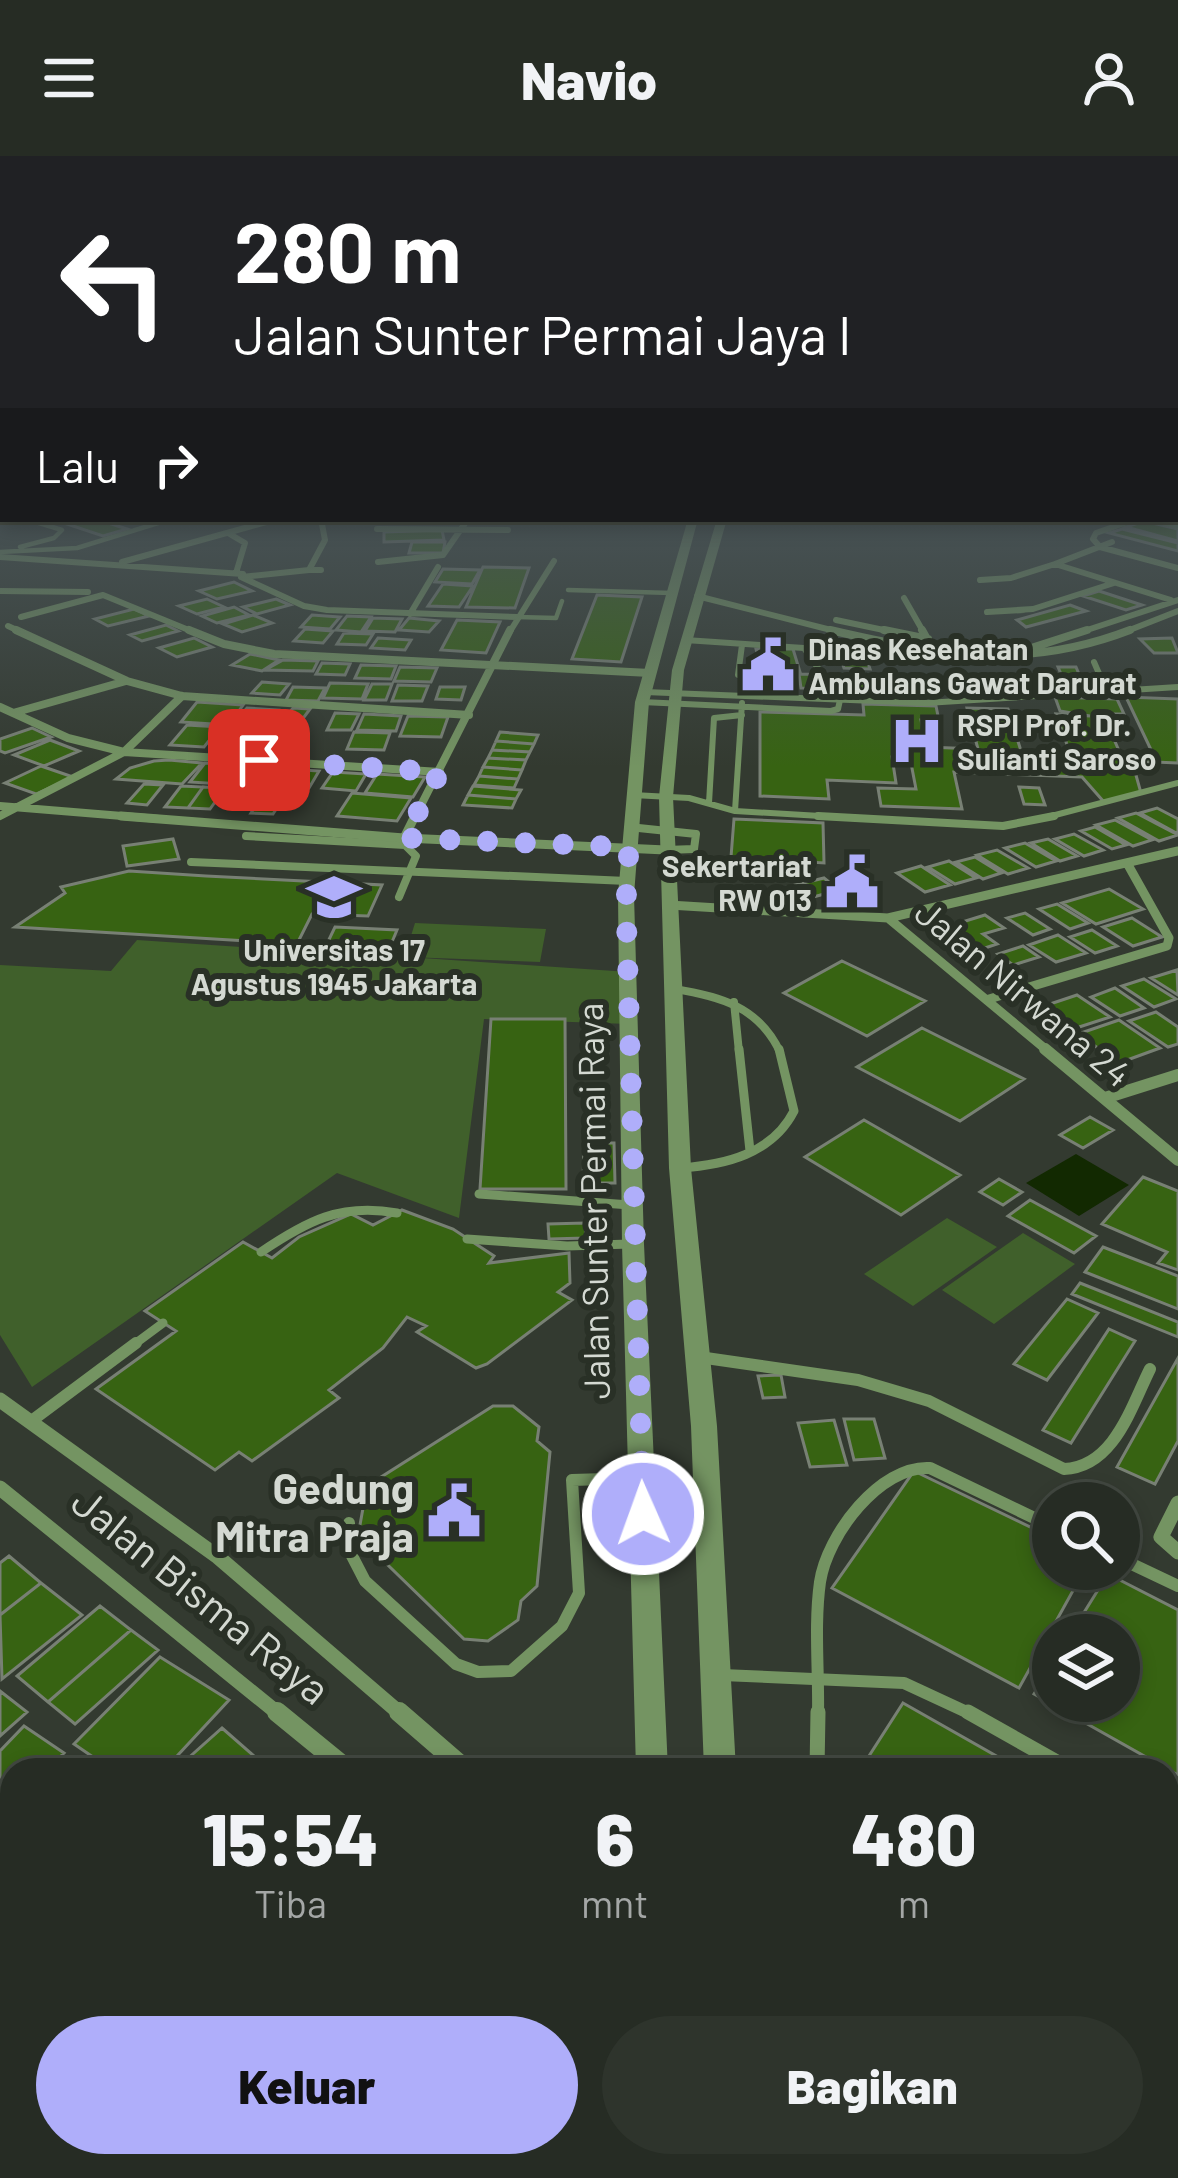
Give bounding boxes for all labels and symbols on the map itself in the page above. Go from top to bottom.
place label: Dinas Kesehatan Ambulans Gawat Darurat [808,630,1137,700]
public building icon: Dinas Kesehatan Ambulans Gawat Darurat [739,636,797,694]
place label: RSPI Prof. Dr. Sulianti Saroso [957,706,1157,776]
pin [208,709,310,811]
hospital icon: RSPI Prof. Dr. Sulianti Saroso [888,712,946,770]
place label: Sekertariat RW 013 [662,847,812,917]
public building icon: Sekertariat RW 013 [823,853,881,911]
school or university icon: Universitas 17 Agustus 1945 Jakarta [305,868,363,926]
street label: Jalan Nirwana 24 [907,889,1141,1095]
place label: Universitas 17 Agustus 1945 Jakarta [191,931,477,1001]
street label: Jalan Sunter Permai Raya [567,1002,617,1400]
position arrow [580,1451,706,1577]
place label: Gedung Mitra Praja [215,1462,414,1561]
street label: Jalan Bisma Raya [62,1475,341,1714]
public building icon: Gedung Mitra Praja [425,1482,483,1540]

